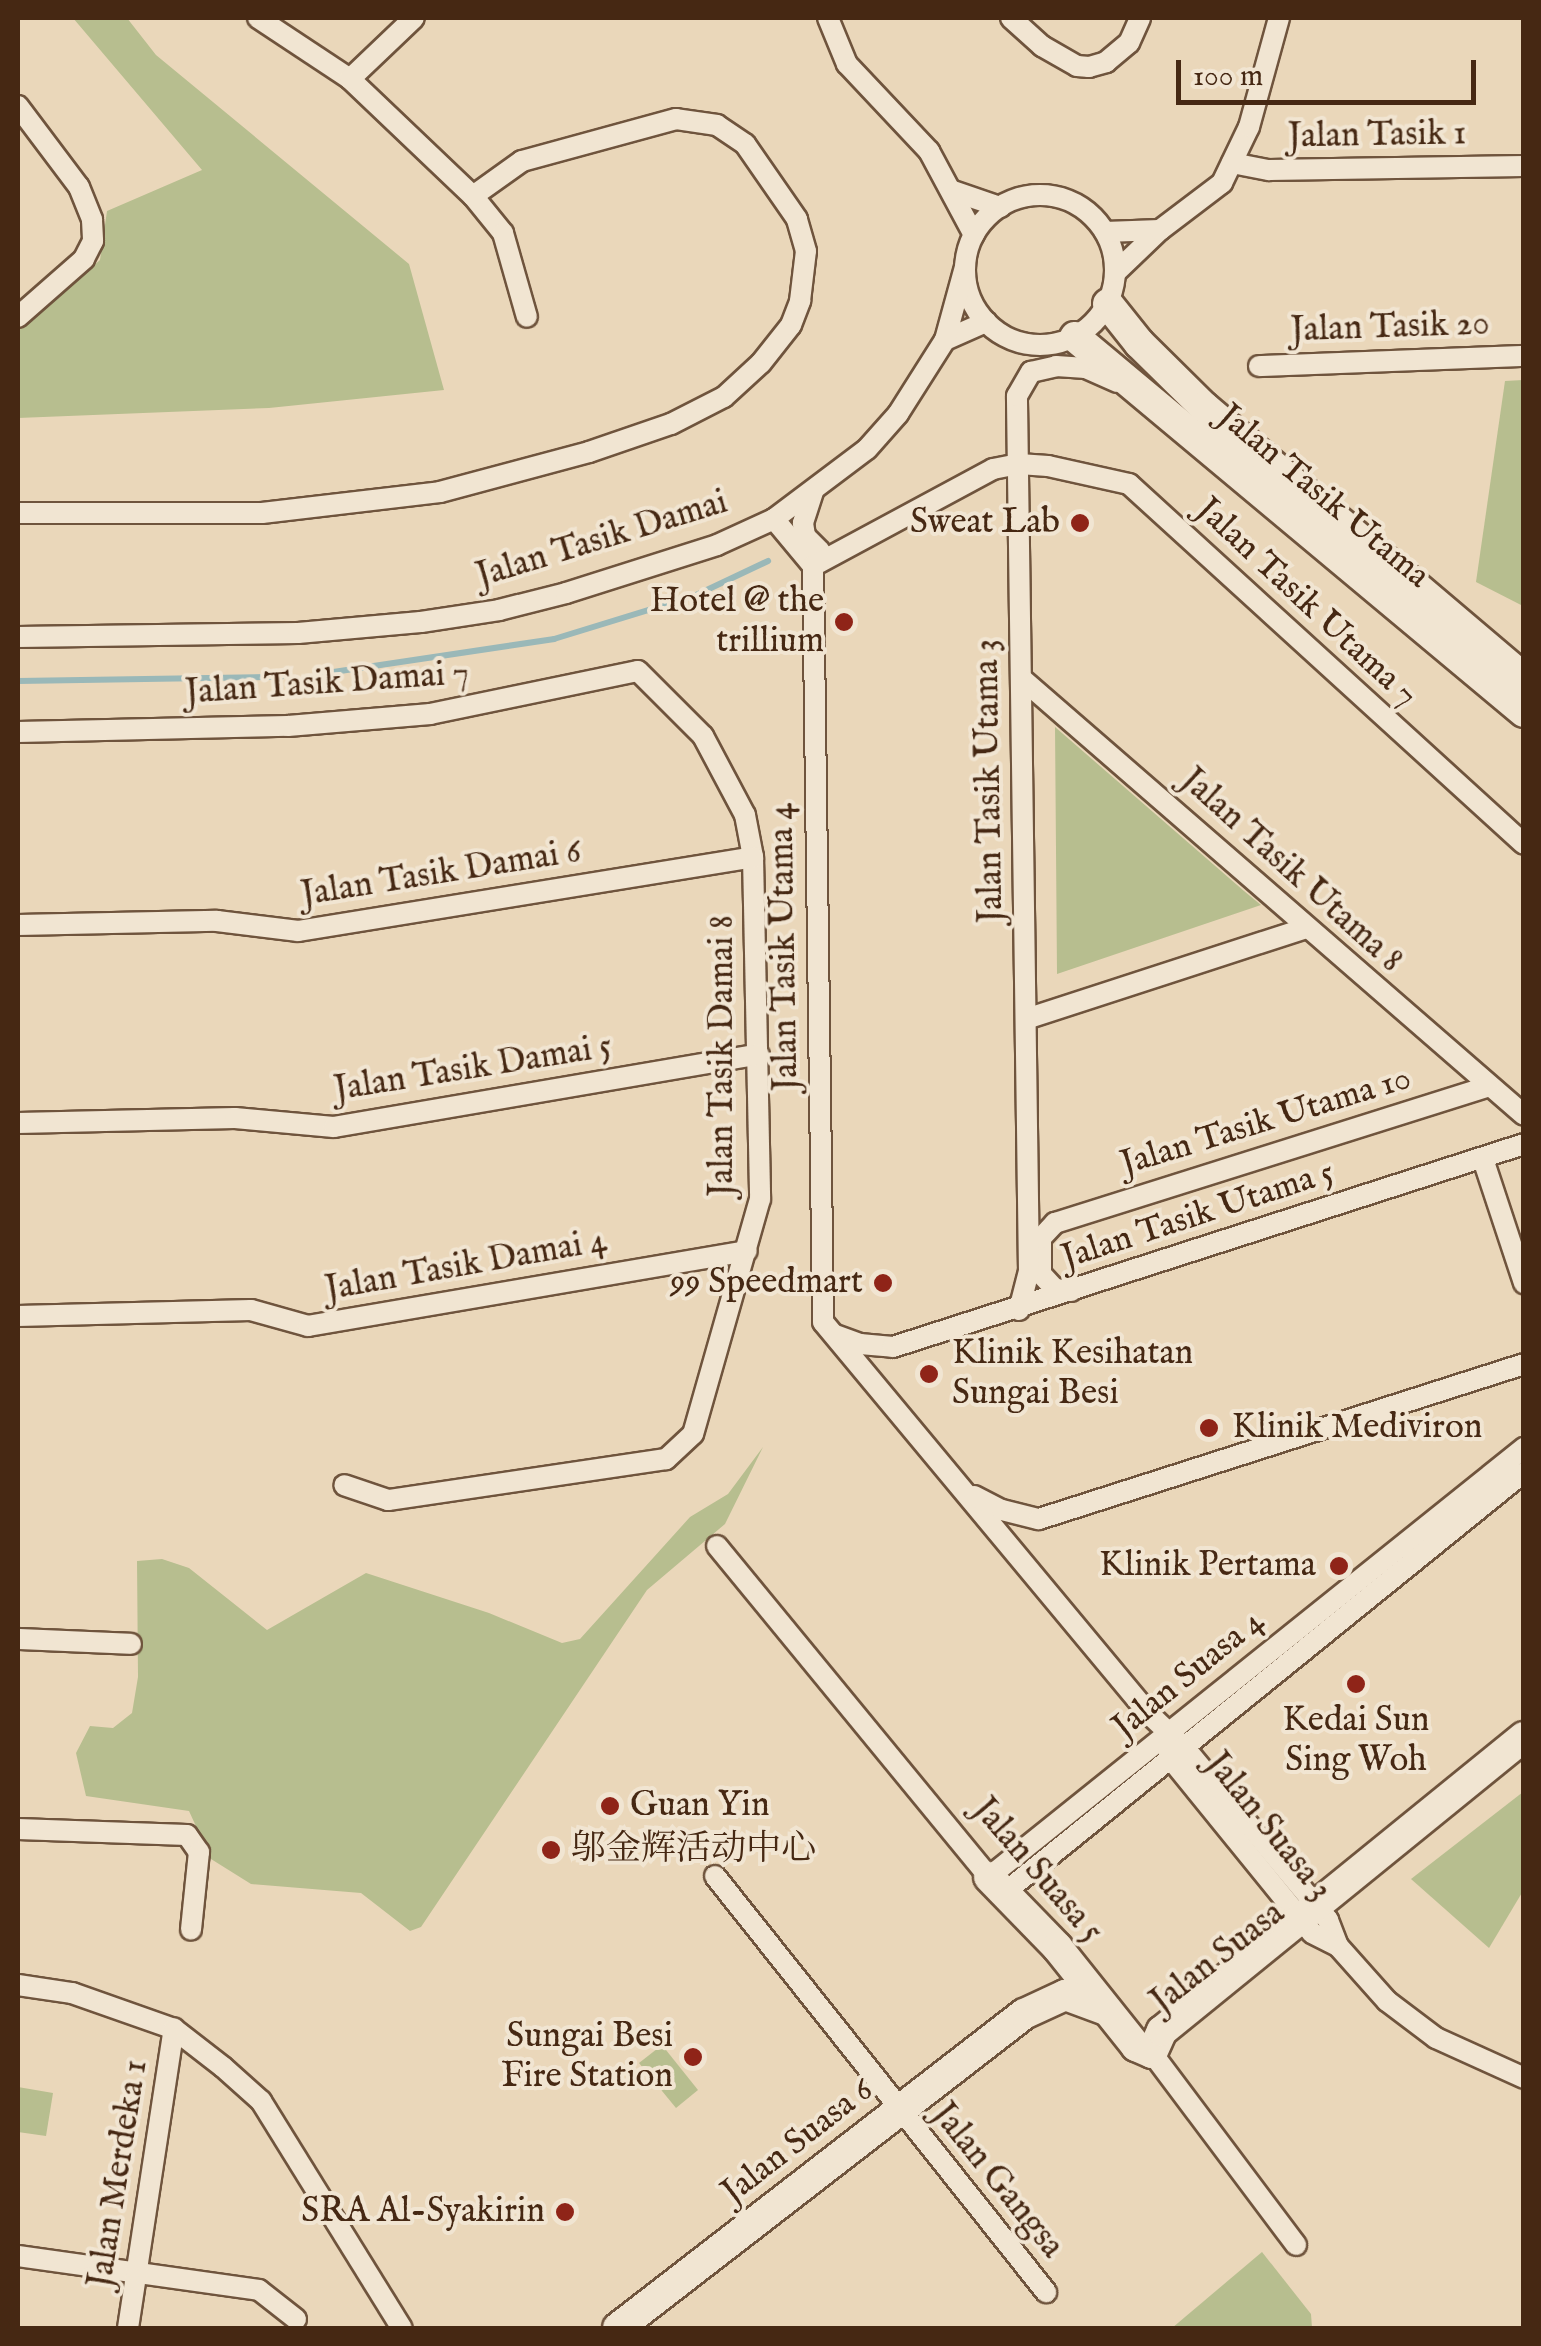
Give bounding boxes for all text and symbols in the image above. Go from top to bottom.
scale bar [1181,40,1481,102]
text: 100 m [1193,58,1263,96]
street label: Jalan Tasik 1 [1287,113,1467,159]
street label: Jalan Tasik 20 [1290,304,1490,352]
street label: Jalan Tasik Utama [1209,396,1437,598]
street label: Jalan Tasik Damai [471,482,733,598]
street label: Jalan Tasik Utama 7 [1187,490,1425,716]
place label: Sweat Lab [910,502,1060,544]
marker: Sweat Lab [1069,512,1091,534]
place label: Hotel @ the trillium [650,581,824,663]
marker: Hotel @ the trillium [833,611,855,633]
street label: Jalan Tasik Utama 3 [967,639,1013,923]
street label: Jalan Tasik Damai 7 [184,653,470,715]
street label: Jalan Tasik Utama 8 [1171,760,1411,982]
street label: Jalan Tasik Utama 4 [761,802,809,1092]
street label: Jalan Tasik Damai 6 [298,831,584,917]
street label: Jalan Tasik Damai 8 [702,915,744,1197]
street label: Jalan Tasik Damai 5 [331,1026,615,1112]
street label: Jalan Tasik Utama 10 [1116,1058,1416,1186]
street label: Jalan Tasik Utama 5 [1057,1152,1339,1280]
street label: Jalan Tasik Damai 4 [322,1221,610,1311]
place label: 99 Speedmart [670,1262,863,1304]
marker: 99 Speedmart [872,1272,894,1294]
place label: Klinik Kesihatan Sungai Besi [952,1333,1193,1415]
marker: Klinik Kesihatan Sungai Besi [916,1361,942,1387]
place label: Klinik Mediviron [1232,1407,1482,1449]
marker: Klinik Mediviron [1196,1415,1222,1441]
place label: Klinik Pertama [1099,1545,1316,1587]
marker: Klinik Pertama [1326,1553,1352,1579]
street label: Jalan Suasa 4 [1105,1601,1273,1749]
marker: Kedai Sun Sing Woh [1345,1673,1367,1695]
place label: Kedai Sun Sing Woh [1283,1700,1429,1782]
street label: Jalan Suasa 3 [1195,1744,1341,1910]
place label: Guan Yin [630,1785,770,1827]
street label: Jalan Suasa 5 [963,1790,1111,1952]
marker: Guan Yin [599,1795,621,1817]
place label: 邬金辉活动中心 [571,1829,816,1871]
marker: 邬金辉活动中心 [540,1839,562,1861]
street label: Jalan Suasa [1143,1893,1293,2023]
place label: Sungai Besi Fire Station [501,2016,673,2098]
marker: Sungai Besi Fire Station [682,2046,704,2068]
street label: Jalan Merdeka 1 [80,2057,158,2291]
street label: Jalan Suasa 6 [714,2070,882,2214]
street label: Jalan Gangsa [922,2095,1072,2267]
place label: SRA Al-Syakirin [301,2191,545,2233]
marker: SRA Al-Syakirin [554,2201,576,2223]

